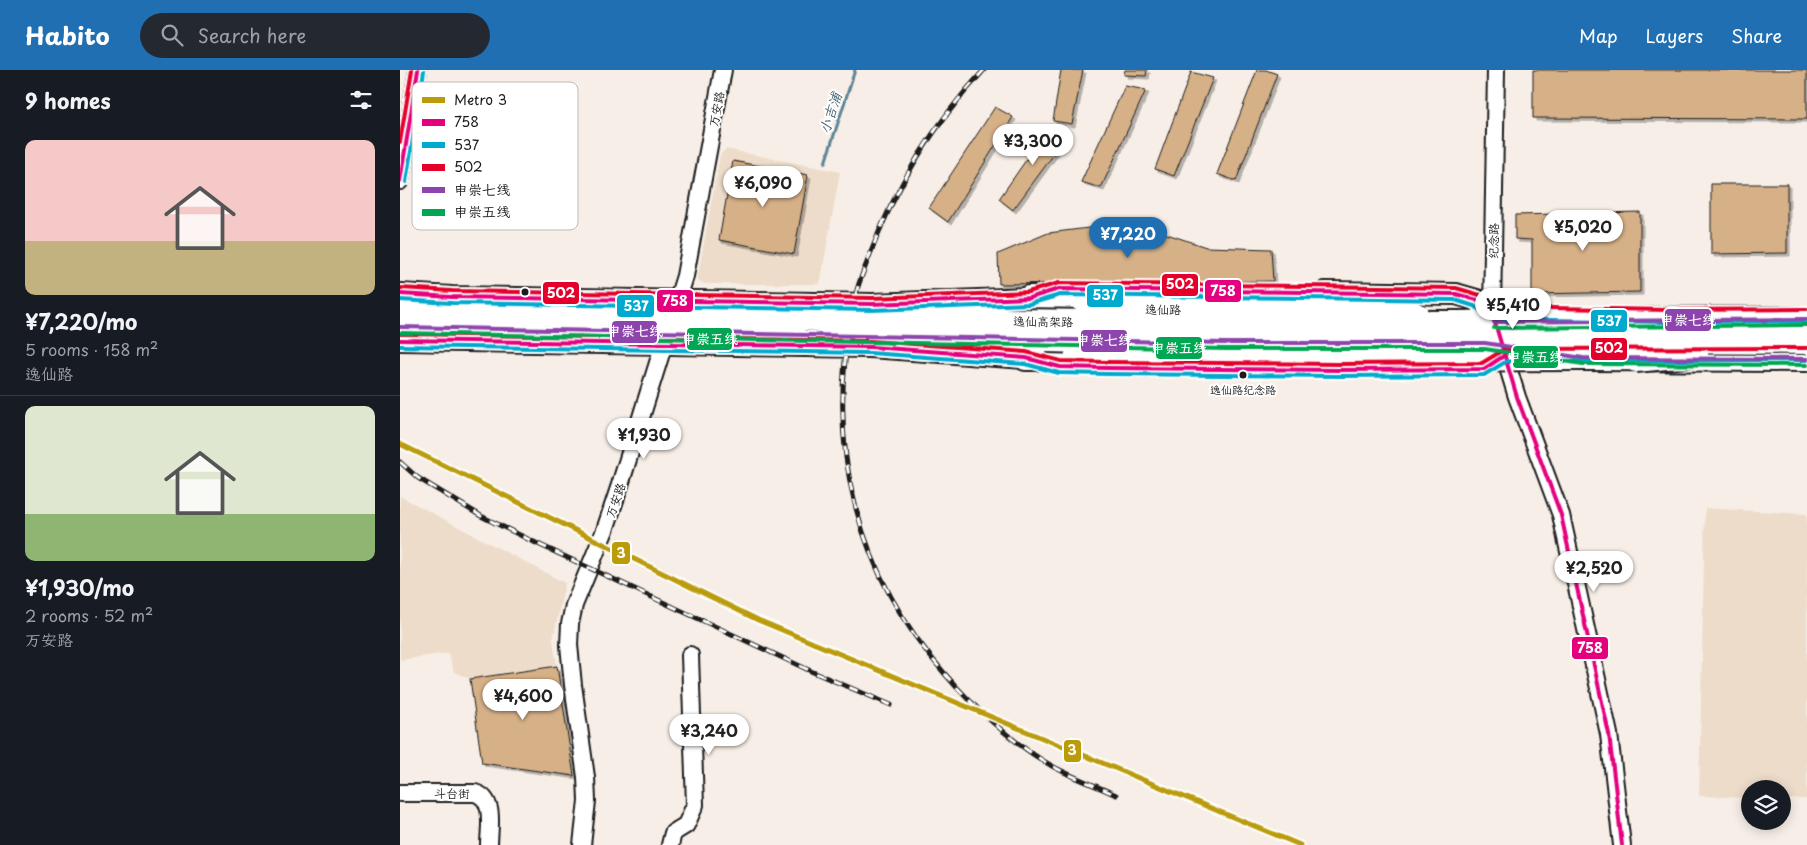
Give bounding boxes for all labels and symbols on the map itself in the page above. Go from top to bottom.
legend [412,82,578,230]
water label: 小吉浦 [814,88,847,136]
text: Metro 3 [454,89,507,110]
street label: 万安路 [704,90,728,128]
text: 758 [454,111,479,132]
pin: ¥3,300 [992,124,1074,166]
text: 537 [454,134,480,155]
text: 502 [454,156,483,177]
pin: ¥6,090 [722,166,804,208]
text: 申崇七线 [454,179,510,200]
text: 申崇五线 [454,201,510,222]
pin: ¥5,020 [1542,210,1624,252]
pin: ¥7,220 [1087,216,1169,259]
street label: 纪念路 [1484,223,1502,259]
line badge: 502 [1161,273,1199,297]
text: 502 [1166,273,1195,294]
line badge: 758 [1204,279,1242,303]
text: 758 [1210,280,1236,301]
line badge: 502 [542,281,580,305]
text: 502 [547,282,576,303]
line badge: 537 [1086,284,1124,308]
text: 537 [1092,284,1118,305]
unlabelled marker [520,287,530,297]
pin: ¥5,410 [1472,288,1554,330]
line badge: 758 [656,289,694,313]
text: 758 [662,290,688,311]
line badge: 537 [616,294,655,318]
text: 537 [623,295,649,316]
street label: 逸仙路 [1145,300,1181,318]
line badge: 申崇七线 [1664,308,1712,332]
line badge: 537 [1590,309,1628,333]
text: 申崇七线 [1660,309,1716,330]
text: 537 [1596,310,1622,331]
street label: 逸仙高架路 [1013,311,1073,331]
text: 申崇七线 [607,320,663,341]
line badge: 申崇七线 [611,320,658,344]
line badge: 申崇五线 [686,327,733,351]
text: 申崇五线 [682,328,738,349]
text: 申崇七线 [1076,329,1132,350]
line badge: 申崇七线 [1080,329,1128,353]
line badge: 申崇五线 [1155,336,1203,360]
text: 申崇五线 [1151,337,1207,358]
line badge: 502 [1590,337,1628,361]
text: 502 [1595,337,1624,358]
line badge: 申崇五线 [1512,345,1559,369]
text: 申崇五线 [1507,346,1563,367]
marker: 逸仙路纪念路 [1238,370,1248,380]
place label: 逸仙路纪念路 [1210,381,1276,398]
pin: ¥1,930 [603,418,685,460]
street label: 万安路 [601,480,629,520]
line badge: 3 [611,541,631,565]
text: 3 [616,542,626,563]
pin: ¥2,520 [1553,550,1635,593]
line badge: 758 [1571,636,1609,660]
text: 758 [1577,637,1603,658]
pin: ¥4,600 [482,678,564,721]
pin: ¥3,240 [668,714,750,756]
line badge: 3 [1063,739,1082,763]
text: 3 [1067,739,1077,760]
street label: 斗台街 [434,784,470,802]

